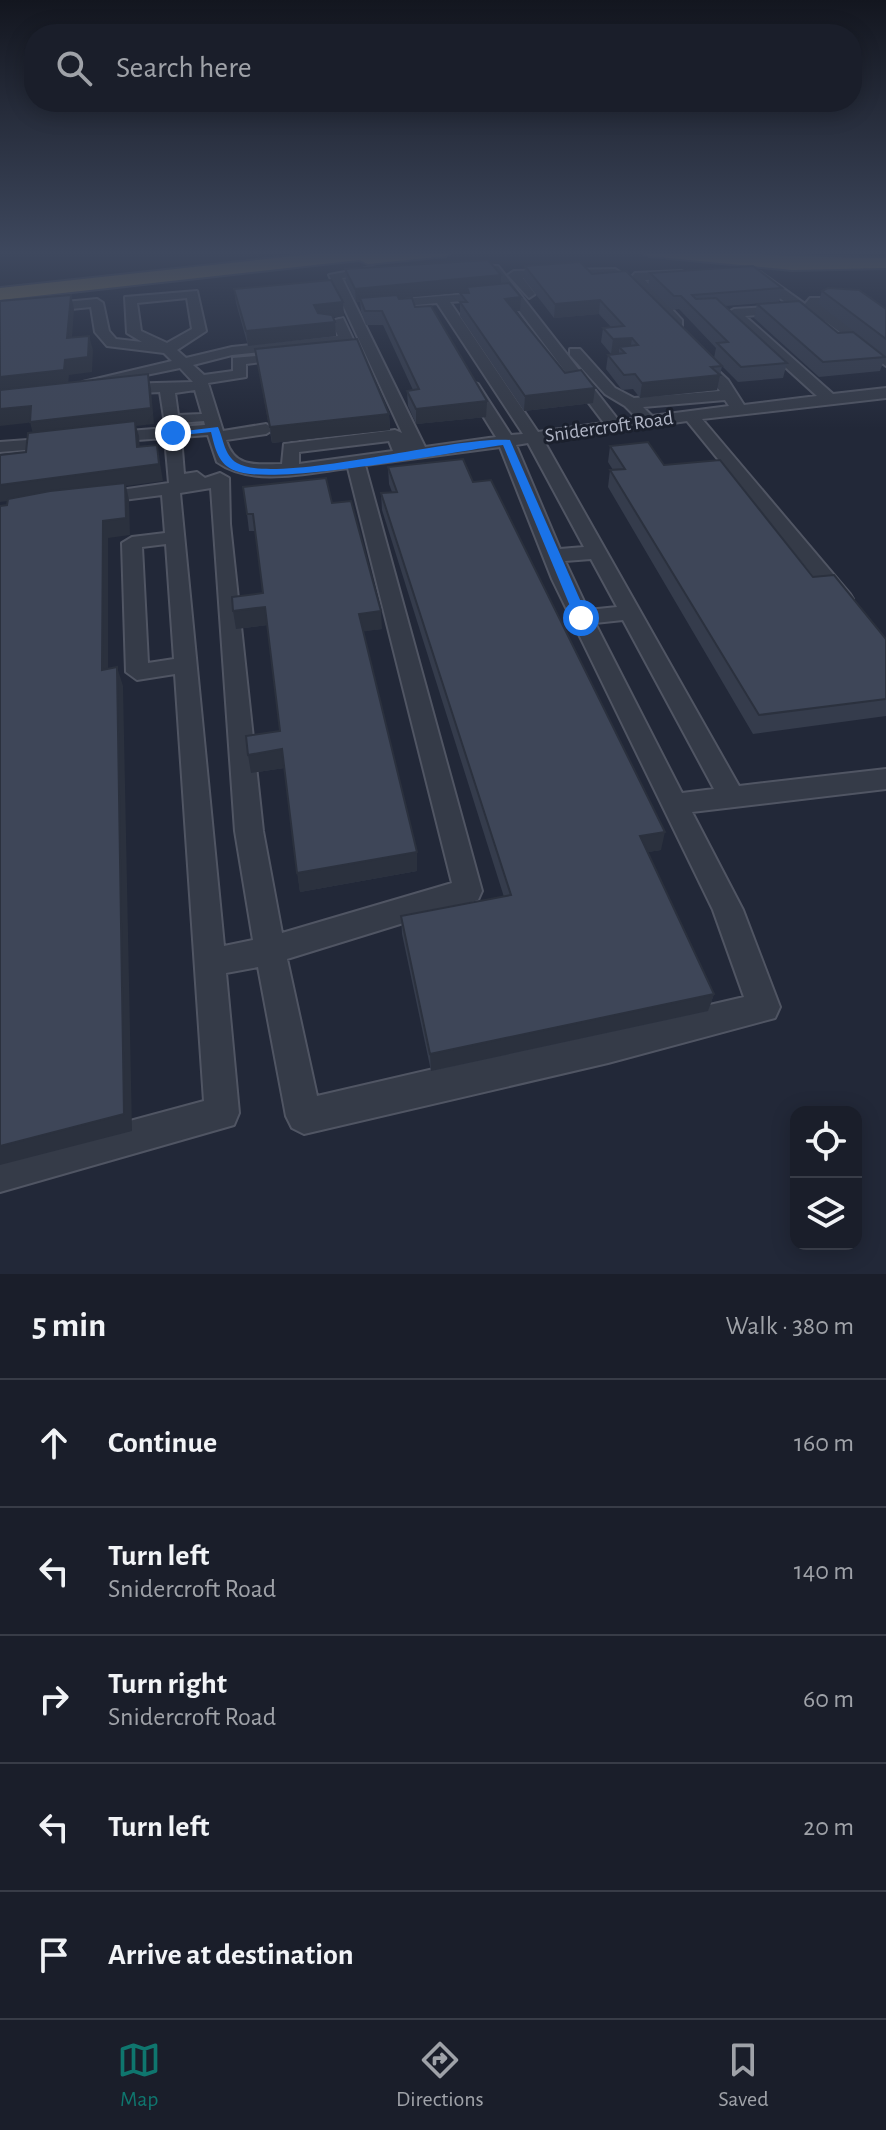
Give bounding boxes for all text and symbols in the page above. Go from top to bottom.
search box [24,24,862,112]
icon: search [52,46,96,90]
text: Search here [116,53,252,83]
street label: Snidercroft Road [543,408,675,446]
route end [155,415,191,451]
route start [563,600,599,636]
map controls [790,1106,862,1250]
button: locate [790,1106,862,1178]
button: layers [790,1178,862,1250]
text: 5 min [32,1309,106,1343]
text: Walk · 380 m [726,1313,854,1339]
icon: ahead [32,1421,76,1465]
text: Continue [108,1428,217,1458]
text: 160 m [794,1430,854,1456]
text: Turn left [108,1541,209,1571]
icon: left [32,1549,76,1593]
text: 140 m [794,1558,854,1584]
text: Snidercroft Road [108,1576,276,1602]
text: Turn right [108,1669,227,1699]
icon: right [32,1677,76,1721]
text: 60 m [803,1686,854,1712]
text: Snidercroft Road [108,1704,276,1730]
icon: left [32,1805,76,1849]
text: Turn left [108,1812,209,1842]
text: 20 m [803,1814,854,1840]
icon: arrive [32,1933,76,1977]
text: Arrive at destination [108,1940,354,1970]
tab: Map [117,2038,161,2112]
tab: Directions [396,2038,484,2112]
tab: Saved [718,2038,769,2112]

